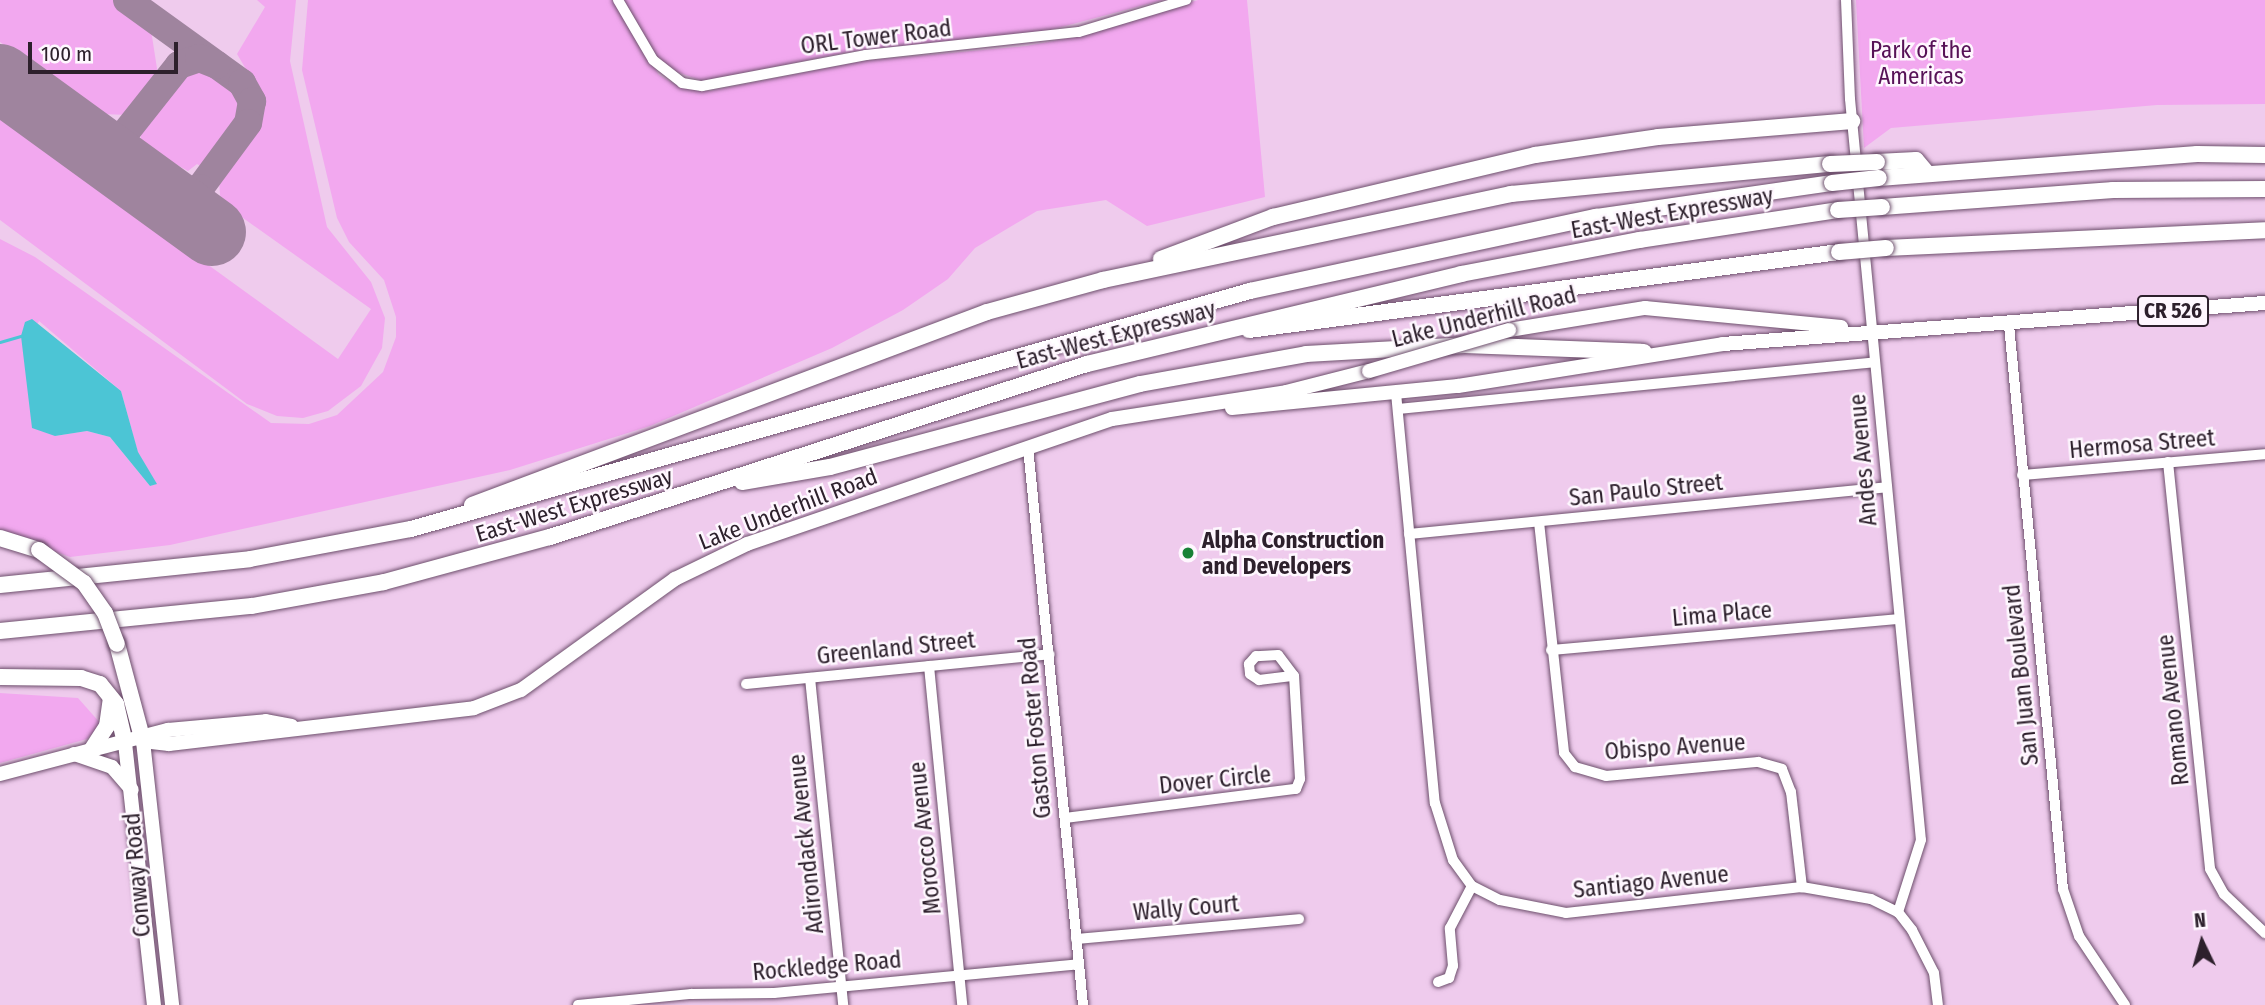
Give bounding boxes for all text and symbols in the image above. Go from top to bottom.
street label: ORL Tower Road [799,14,953,60]
scale bar [32,28,182,72]
park label: Park of the Americas [1870,36,1972,90]
text: 100 m [41,41,92,67]
street label: East-West Expressway [1569,182,1775,244]
street label: Lake Underhill Road [1389,281,1579,353]
road number: CR 526 [2136,294,2210,328]
street label: East-West Expressway [1014,295,1218,375]
street label: Andes Avenue [1843,393,1883,527]
street label: Hermosa Street [2068,424,2216,464]
street label: East-West Expressway [472,462,676,548]
street label: Lake Underhill Road [695,462,881,556]
street label: San Paulo Street [1568,468,1724,512]
place label: Alpha Construction and Developers [1202,526,1384,580]
marker: Alpha Construction and Developers [1180,545,1196,561]
street label: San Juan Boulevard [1998,583,2044,767]
street label: Lima Place [1671,596,1773,632]
street label: Greenland Street [815,626,977,670]
street label: Romano Avenue [2151,633,2195,787]
street label: Gaston Foster Road [1013,636,1057,820]
street label: Obispo Avenue [1604,728,1746,766]
street label: Adirondack Avenue [783,753,829,935]
street label: Morocco Avenue [903,760,947,916]
street label: Dover Circle [1158,760,1272,800]
street label: Conway Road [118,812,156,938]
street label: Santiago Avenue [1572,860,1730,904]
street label: Wally Court [1132,890,1240,926]
north arrow [2167,907,2237,977]
text: N [2193,909,2207,933]
street label: Rockledge Road [751,946,903,986]

